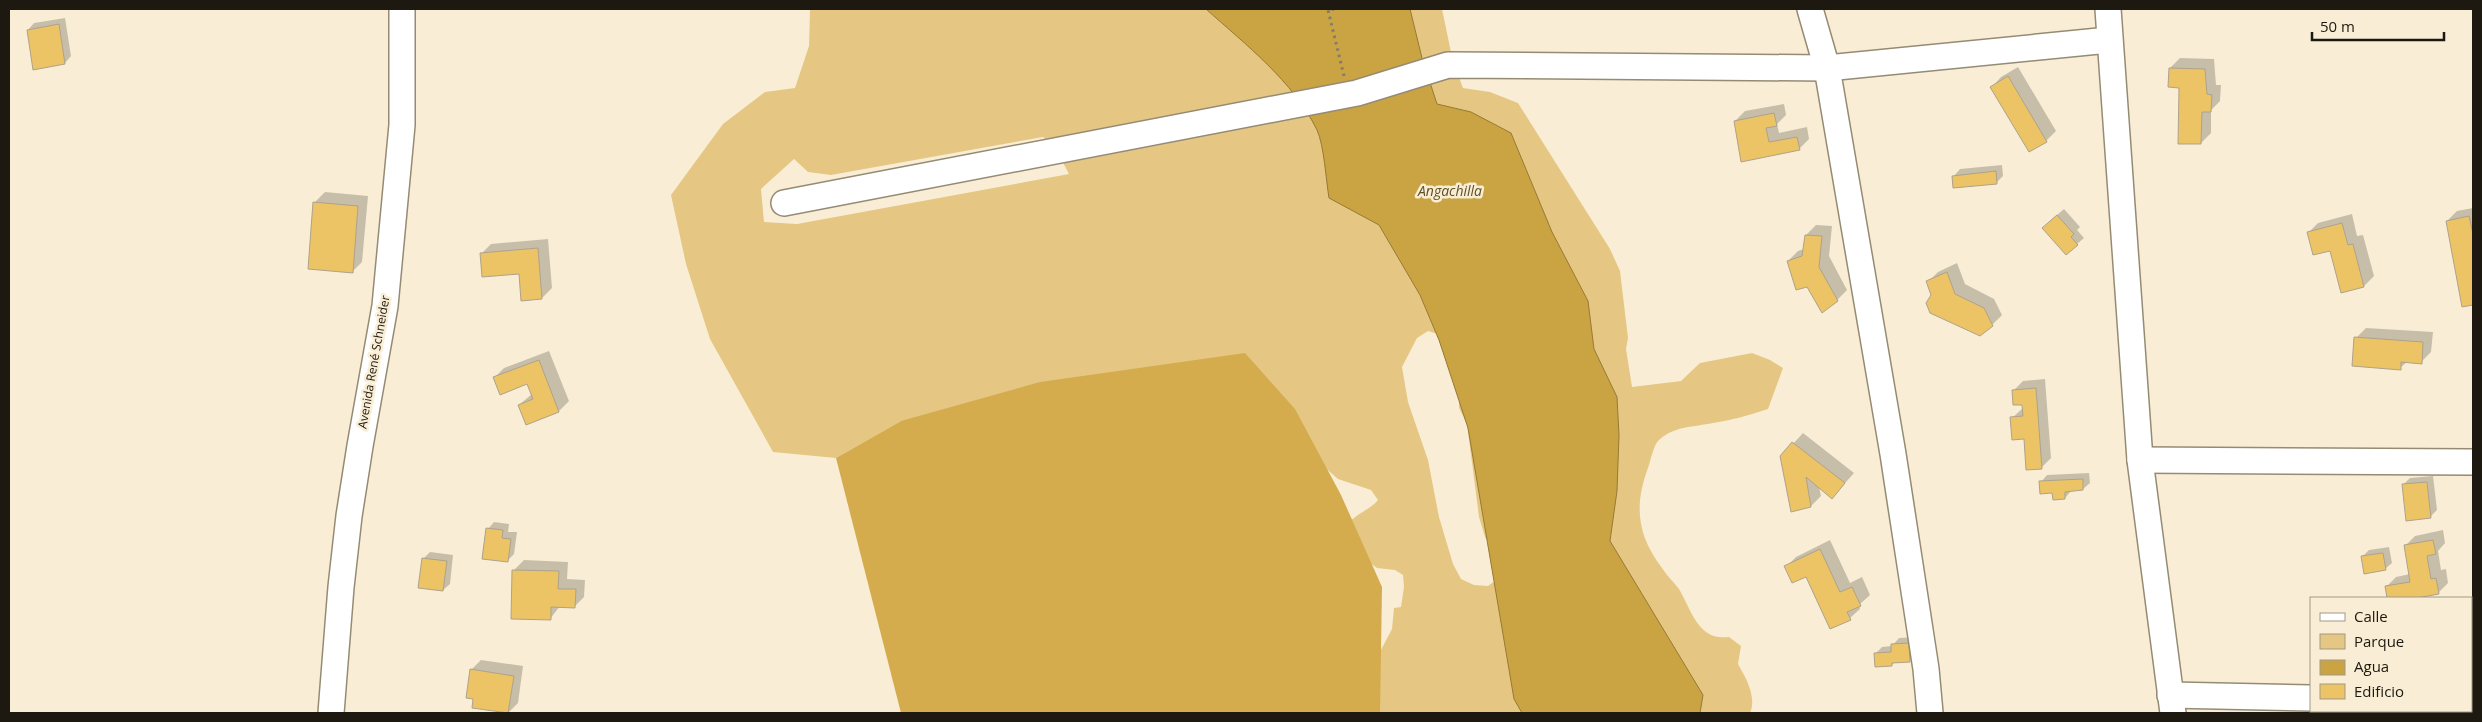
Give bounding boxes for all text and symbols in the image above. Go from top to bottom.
scale bar [2312,10,2444,42]
text: 50 m [2320,16,2355,36]
water label: Angachilla [1417,181,1482,200]
street label: Avenida René Schneider [353,294,394,430]
legend [2310,597,2472,712]
text: Calle [2354,606,2388,626]
text: Parque [2354,631,2404,651]
text: Agua [2354,656,2389,676]
text: Edificio [2354,681,2404,701]

